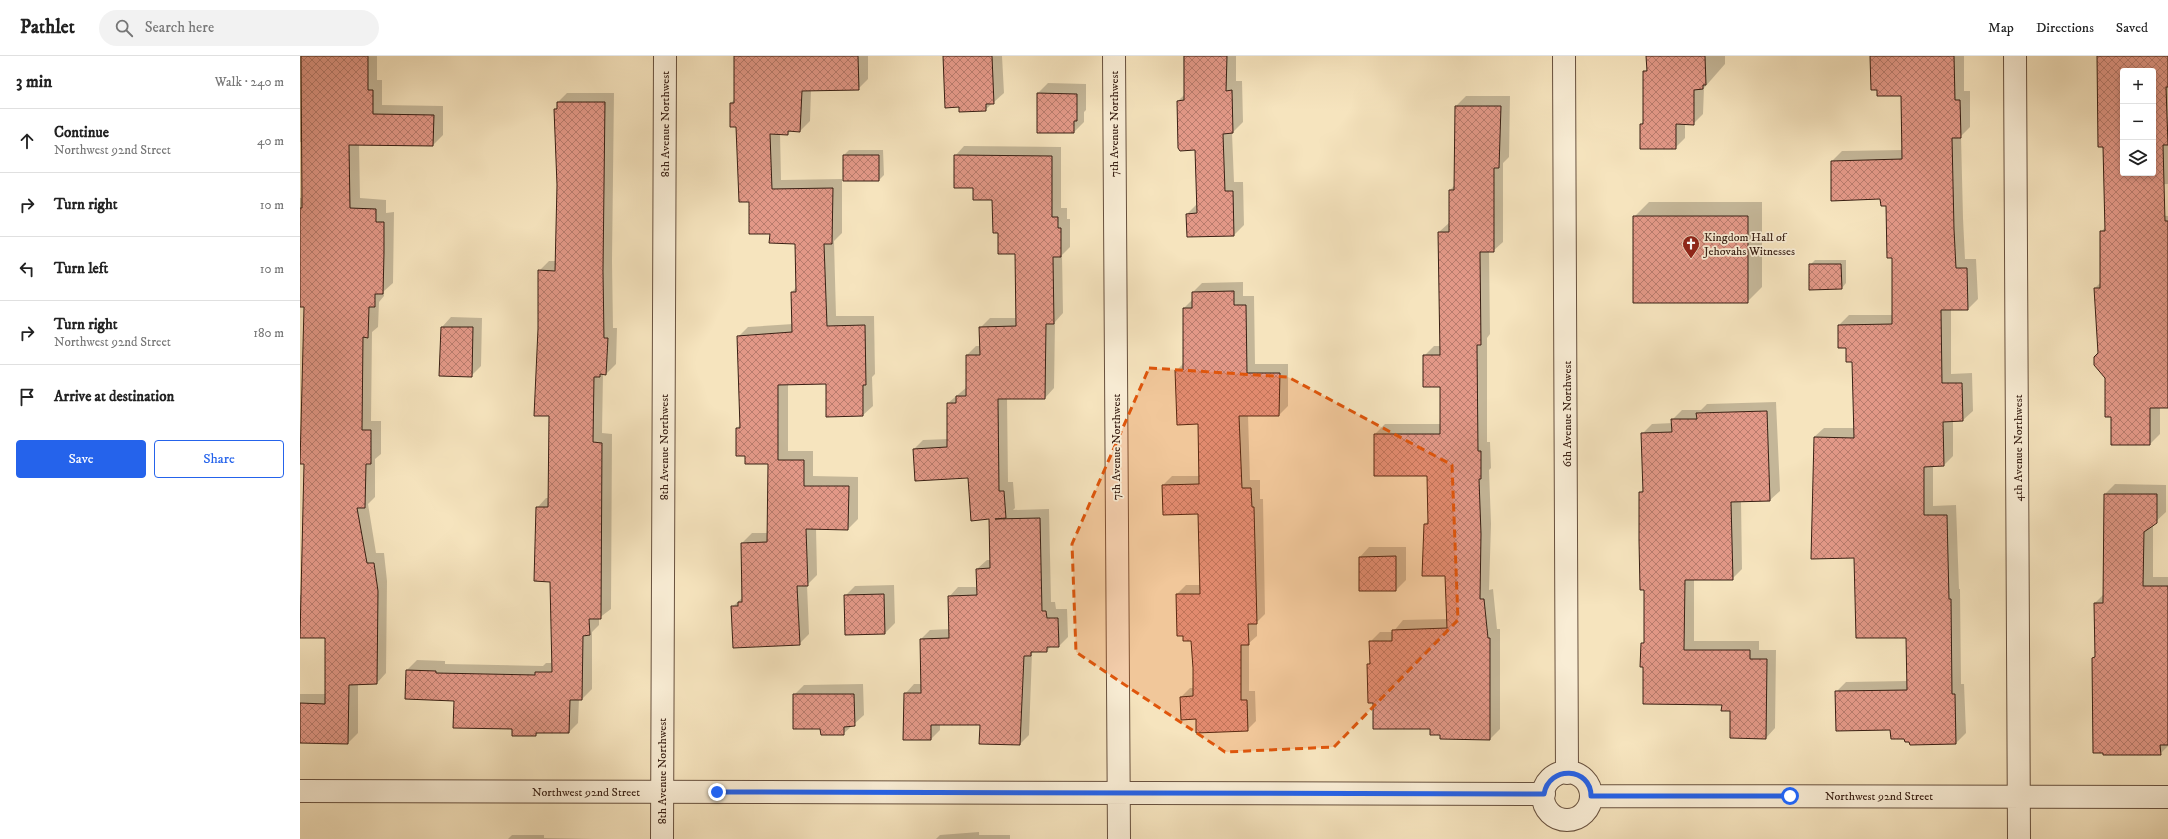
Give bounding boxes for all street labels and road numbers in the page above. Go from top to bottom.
street label: 8th Avenue Northwest [658,71,673,177]
street label: 7th Avenue Northwest [1107,71,1122,177]
street label: 6th Avenue Northwest [1560,361,1575,467]
street label: 8th Avenue Northwest [657,394,672,500]
street label: 7th Avenue Northwest [1109,394,1124,500]
street label: 4th Avenue Northwest [2011,394,2026,502]
street label: 8th Avenue Northwest [655,718,670,824]
street label: Northwest 92nd Street [532,785,640,800]
street label: Northwest 92nd Street [1825,789,1933,804]

